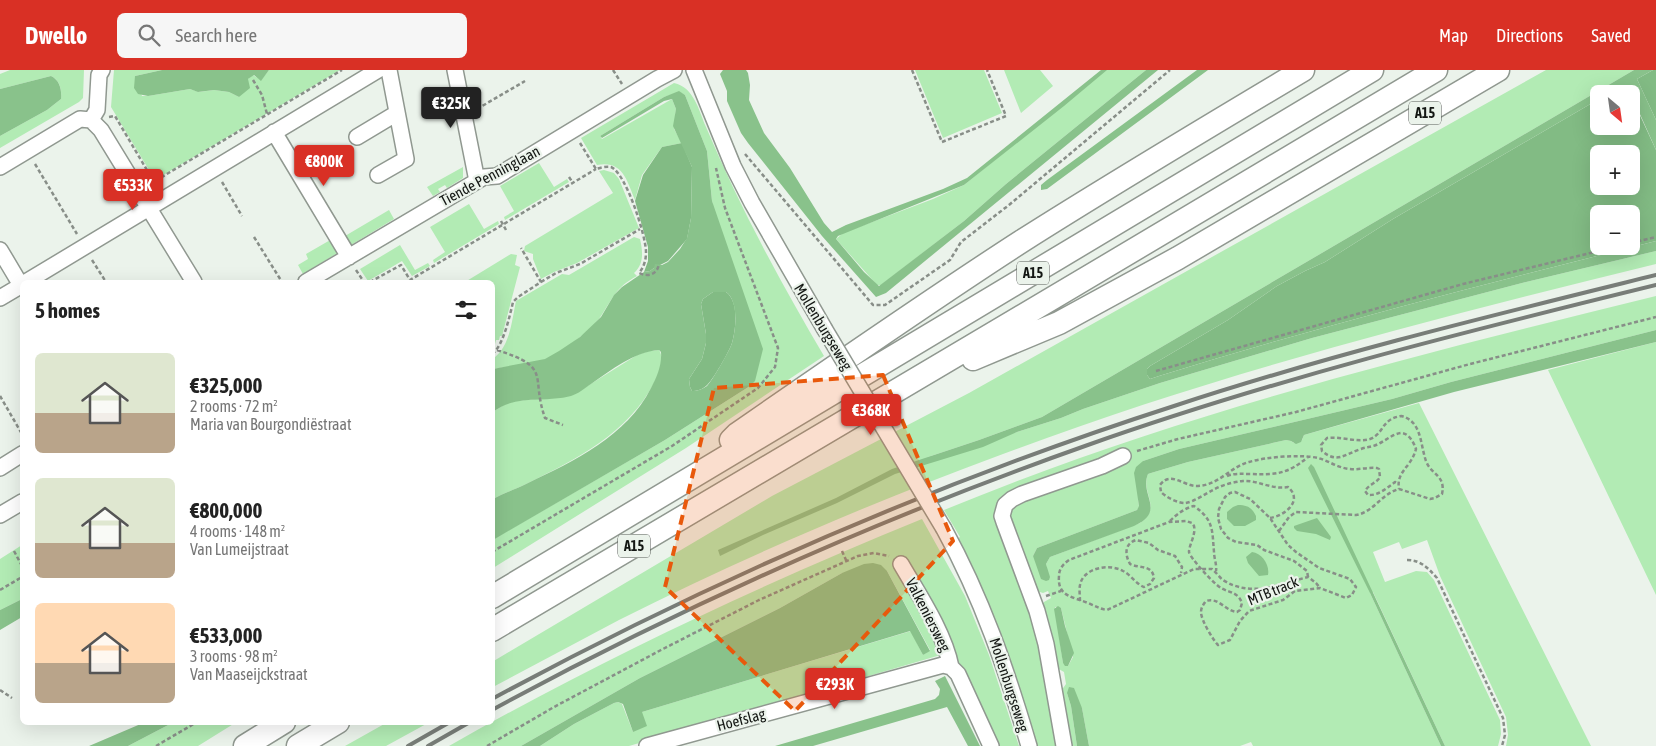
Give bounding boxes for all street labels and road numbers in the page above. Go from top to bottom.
road number: A15 [1409,102,1441,124]
street label: Tiende Penninglaan [437,142,543,209]
road number: A15 [1017,262,1049,284]
street label: Mollenburgseweg [791,280,856,373]
road number: A15 [618,534,650,558]
street label: MTB track [1245,573,1301,608]
street label: Valkeniersweg [903,575,954,655]
street label: Mollenburgseweg [986,636,1033,734]
street label: Hoefslag [715,705,767,734]

